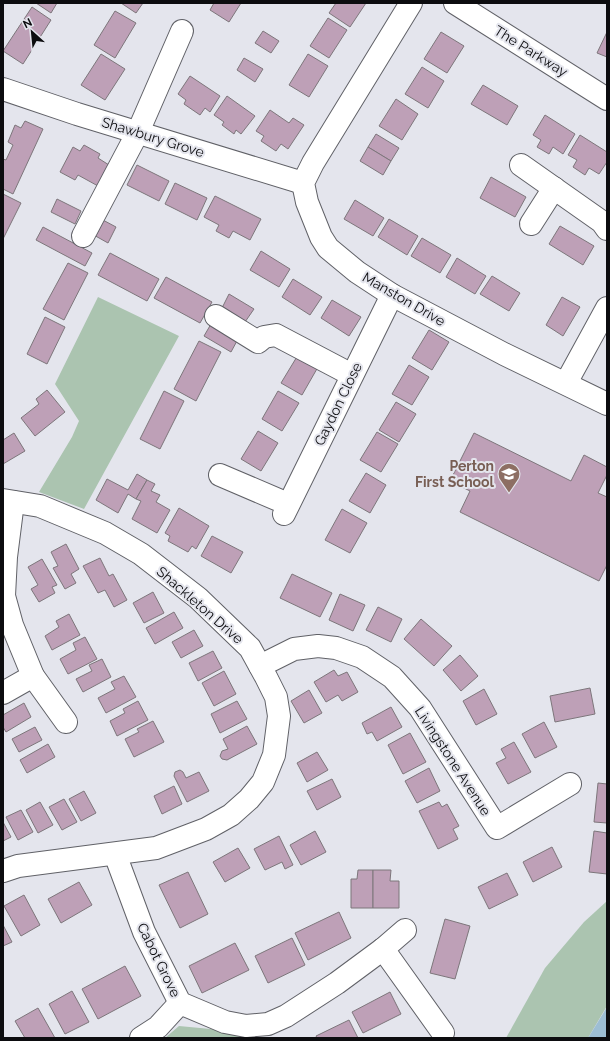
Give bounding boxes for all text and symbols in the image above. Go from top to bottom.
north arrow [12,12,52,52]
text: N [21,16,34,31]
street label: The Parkway [491,22,571,80]
street label: Shawbury Grove [100,114,206,160]
street label: Manston Drive [360,269,448,329]
street label: Gaydon Close [311,360,365,448]
place label: Perton First School [415,458,495,490]
school or university icon: Perton First School [496,461,522,494]
street label: Shackleton Drive [153,563,247,647]
street label: Livingstone Avenue [412,703,494,819]
street label: Cabot Grove [134,920,184,1000]

